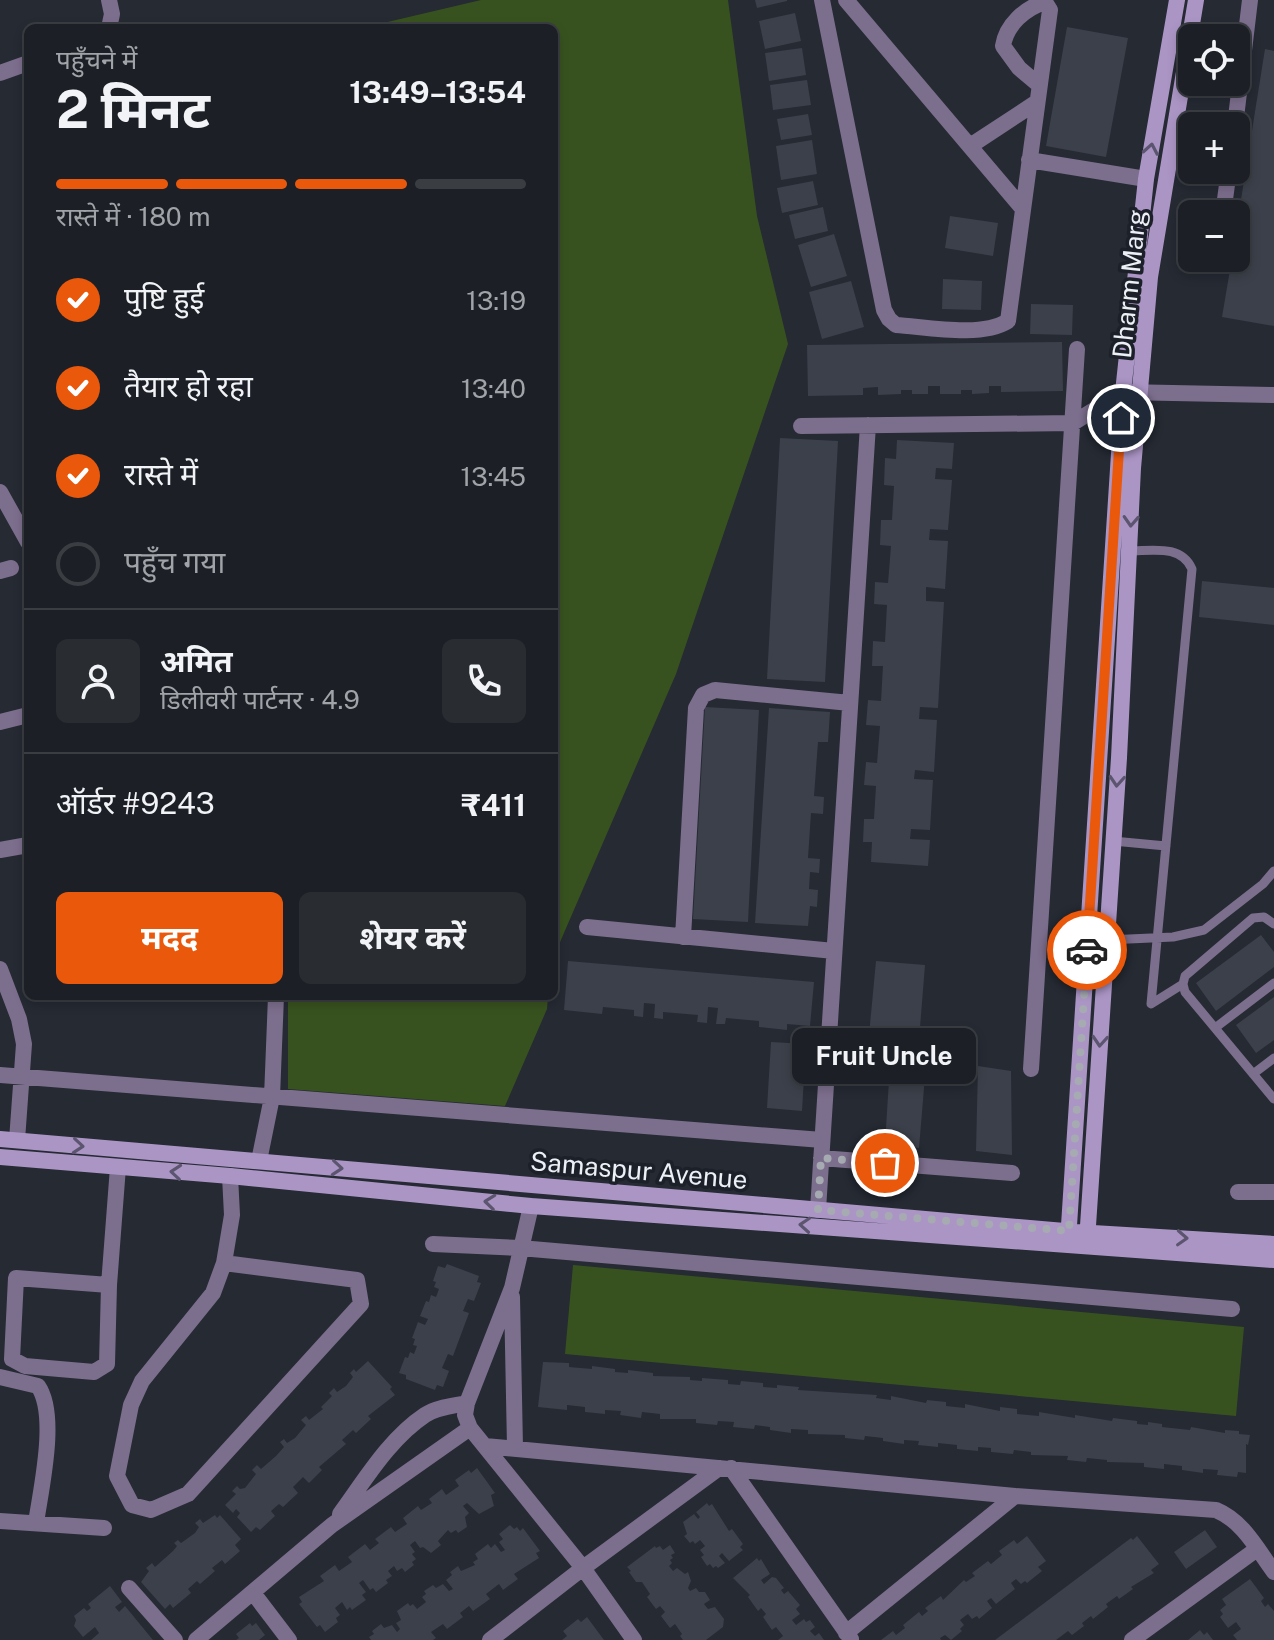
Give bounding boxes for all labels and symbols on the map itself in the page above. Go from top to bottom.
one-way arrow [1141,142,1158,156]
street label: Dharm Marg [1106,208,1152,360]
pin [1087,384,1155,452]
one-way arrow [1122,515,1139,528]
one-way arrow [1109,775,1126,788]
courier [1047,910,1127,990]
callout: Fruit Uncle [793,1027,977,1083]
one-way arrow [1092,1035,1109,1048]
pin [851,1129,919,1197]
one-way arrow [72,1137,85,1154]
street label: Samaspur Avenue [529,1145,749,1195]
one-way arrow [331,1159,344,1176]
one-way arrow [169,1164,182,1181]
one-way arrow [483,1193,496,1210]
one-way arrow [798,1217,811,1234]
one-way arrow [1176,1230,1189,1247]

